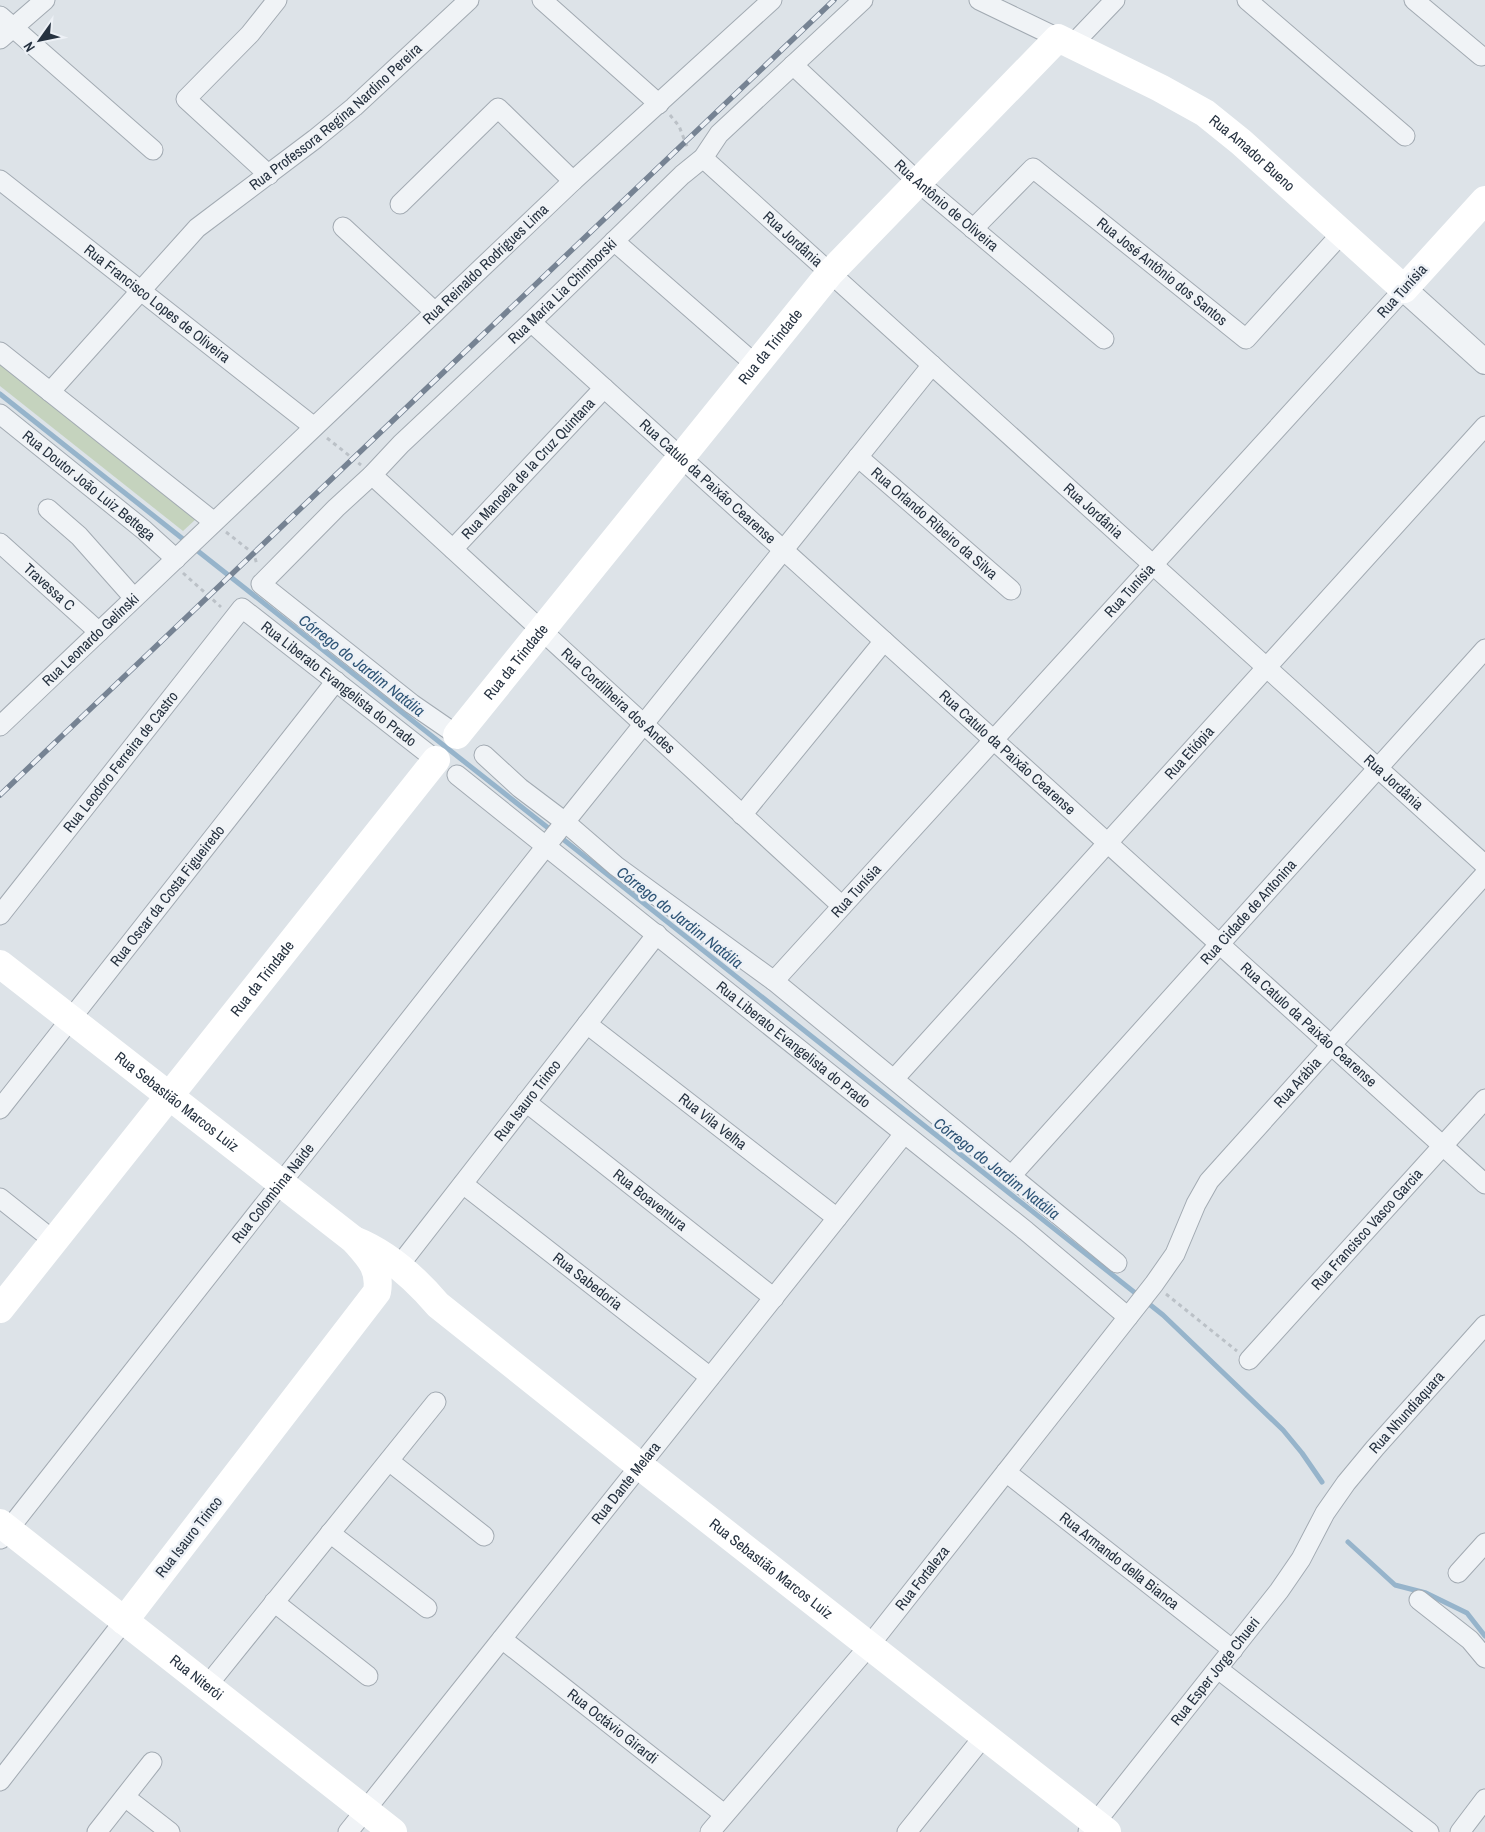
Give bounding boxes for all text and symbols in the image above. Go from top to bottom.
north arrow [15,15,65,65]
street label: Rua Professora Regina Nardino Pereira [245,38,426,195]
text: N [19,39,39,55]
street label: Rua Amador Bueno [1205,109,1300,196]
street label: Rua Antônio de Oliveira [890,154,1003,256]
street label: Rua Reinaldo Rodrigues Lima [418,199,553,329]
street label: Rua Jordânia [759,206,828,271]
street label: Rua José Antônio dos Santos [1093,212,1232,330]
street label: Rua Maria Lia Chimborski [503,233,621,348]
street label: Rua Francisco Lopes de Oliveira [80,239,235,367]
street label: Rua Tunísia [1372,259,1432,322]
street label: Rua da Trindade [733,304,807,389]
street label: Rua Manoela de la Cruz Quintana [456,393,600,544]
street label: Rua Catulo da Paixão Cearense [635,414,781,548]
street label: Rua Doutor João Luiz Bettega [18,425,160,546]
street label: Rua Orlando Ribeiro da Silva [867,462,1003,584]
street label: Rua Jordânia [1059,478,1128,543]
street label: Travessa C [19,558,80,616]
street label: Rua Tunísia [1099,559,1159,622]
street label: Rua Leonardo Gelinski [37,588,143,691]
water label: Córrego do Jardim Natália [294,609,430,721]
street label: Rua Liberato Evangelista do Prado [257,616,421,751]
street label: Rua da Trindade [479,619,553,704]
street label: Rua Cordilheira dos Andes [557,643,680,758]
street label: Rua Catulo da Paixão Cearense [935,685,1081,819]
street label: Rua Leodoro Ferreira de Castro [58,686,183,837]
street label: Rua Etiópia [1159,721,1219,784]
street label: Rua Jordânia [1359,749,1429,815]
street label: Rua Oscar da Costa Figueiredo [105,820,229,971]
street label: Rua Cidade de Antonina [1195,854,1301,969]
street label: Rua Tunísia [826,859,886,922]
water label: Córrego do Jardim Natália [612,861,748,973]
street label: Rua da Trindade [225,936,299,1021]
street label: Rua Catulo da Paixão Cearense [1236,957,1382,1092]
street label: Rua Liberato Evangelista do Prado [712,976,875,1113]
street label: Rua Sebastião Marcos Luiz [111,1046,243,1156]
street label: Rua Arábia [1269,1052,1326,1112]
street label: Rua Isauro Trinco [489,1055,566,1145]
street label: Rua Vila Velha [674,1088,752,1154]
water label: Córrego do Jardim Natália [929,1112,1065,1224]
street label: Rua Colombina Naide [227,1138,319,1247]
street label: Rua Boaventura [609,1164,692,1235]
street label: Rua Francisco Vasco Garcia [1306,1164,1427,1294]
street label: Rua Sabedoria [549,1247,627,1315]
street label: Rua Nhundiaquara [1364,1366,1449,1458]
street label: Rua Dante Melara [586,1437,665,1528]
street label: Rua Isauro Trinco [150,1492,227,1582]
street label: Rua Armando della Bianca [1056,1507,1184,1614]
street label: Rua Sebastião Marcos Luiz [705,1513,838,1623]
street label: Rua Fortaleza [890,1541,954,1615]
street label: Rua Esper Jorge Chueri [1165,1612,1264,1730]
street label: Rua Niterói [166,1649,228,1705]
street label: Rua Octávio Girardi [563,1684,663,1768]

